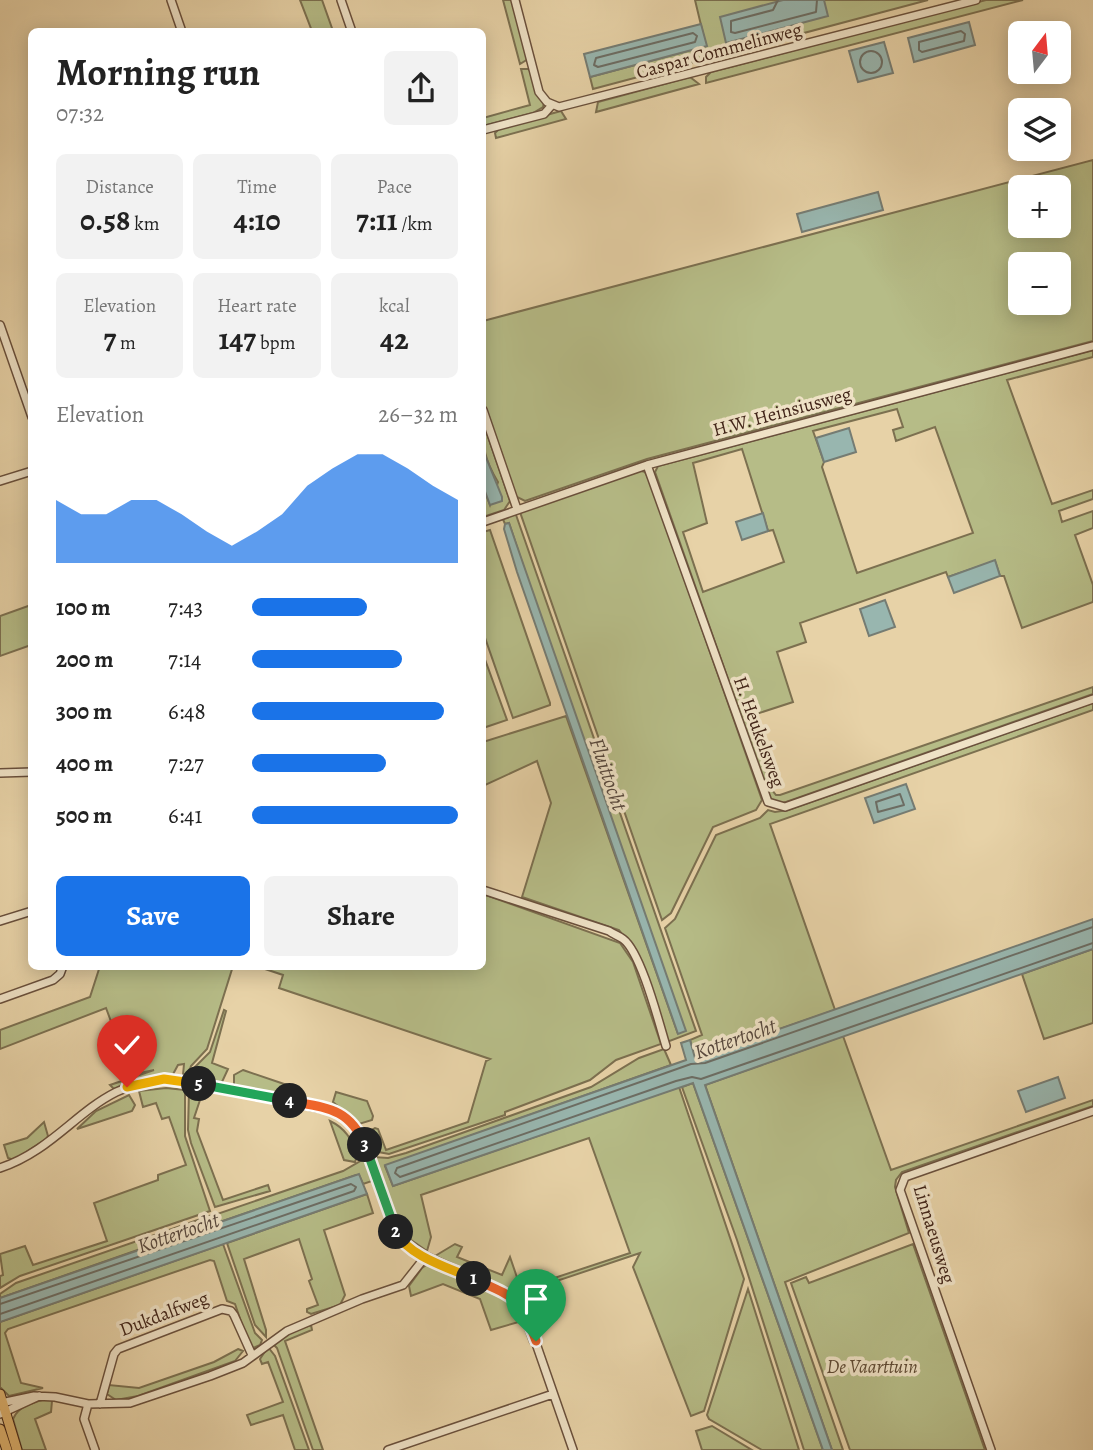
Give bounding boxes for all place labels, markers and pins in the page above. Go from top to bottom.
pin [97,1015,157,1087]
pin: 5 [182,1066,216,1102]
pin: 4 [272,1084,308,1118]
pin: 3 [348,1128,382,1162]
pin: 2 [378,1214,414,1250]
pin: 1 [456,1262,491,1296]
pin [506,1269,566,1341]

